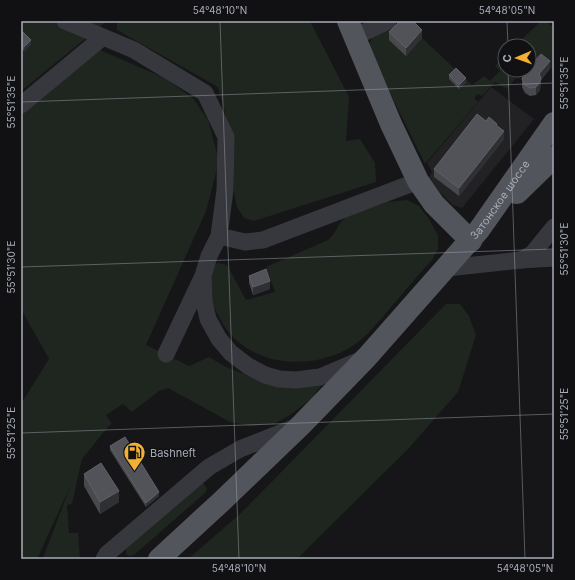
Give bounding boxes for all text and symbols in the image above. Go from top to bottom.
text: 54°48'10"N [193,4,247,16]
text: 54°48'05"N [479,4,535,16]
north arrow [497,38,537,78]
text: С [500,54,514,63]
text: 55°51'35"E [558,57,570,109]
text: 55°51'35"E [5,76,17,128]
street label: Затонское шоссе [467,158,533,242]
text: 55°51'30"E [558,222,570,276]
text: 55°51'30"E [5,240,17,294]
text: 55°51'25"E [558,388,570,440]
text: 55°51'25"E [5,407,17,459]
fuel station icon: Bashneft [122,440,148,473]
place label: Bashneft [150,446,196,460]
text: 54°48'10"N [212,562,266,574]
text: 54°48'05"N [497,562,553,574]

